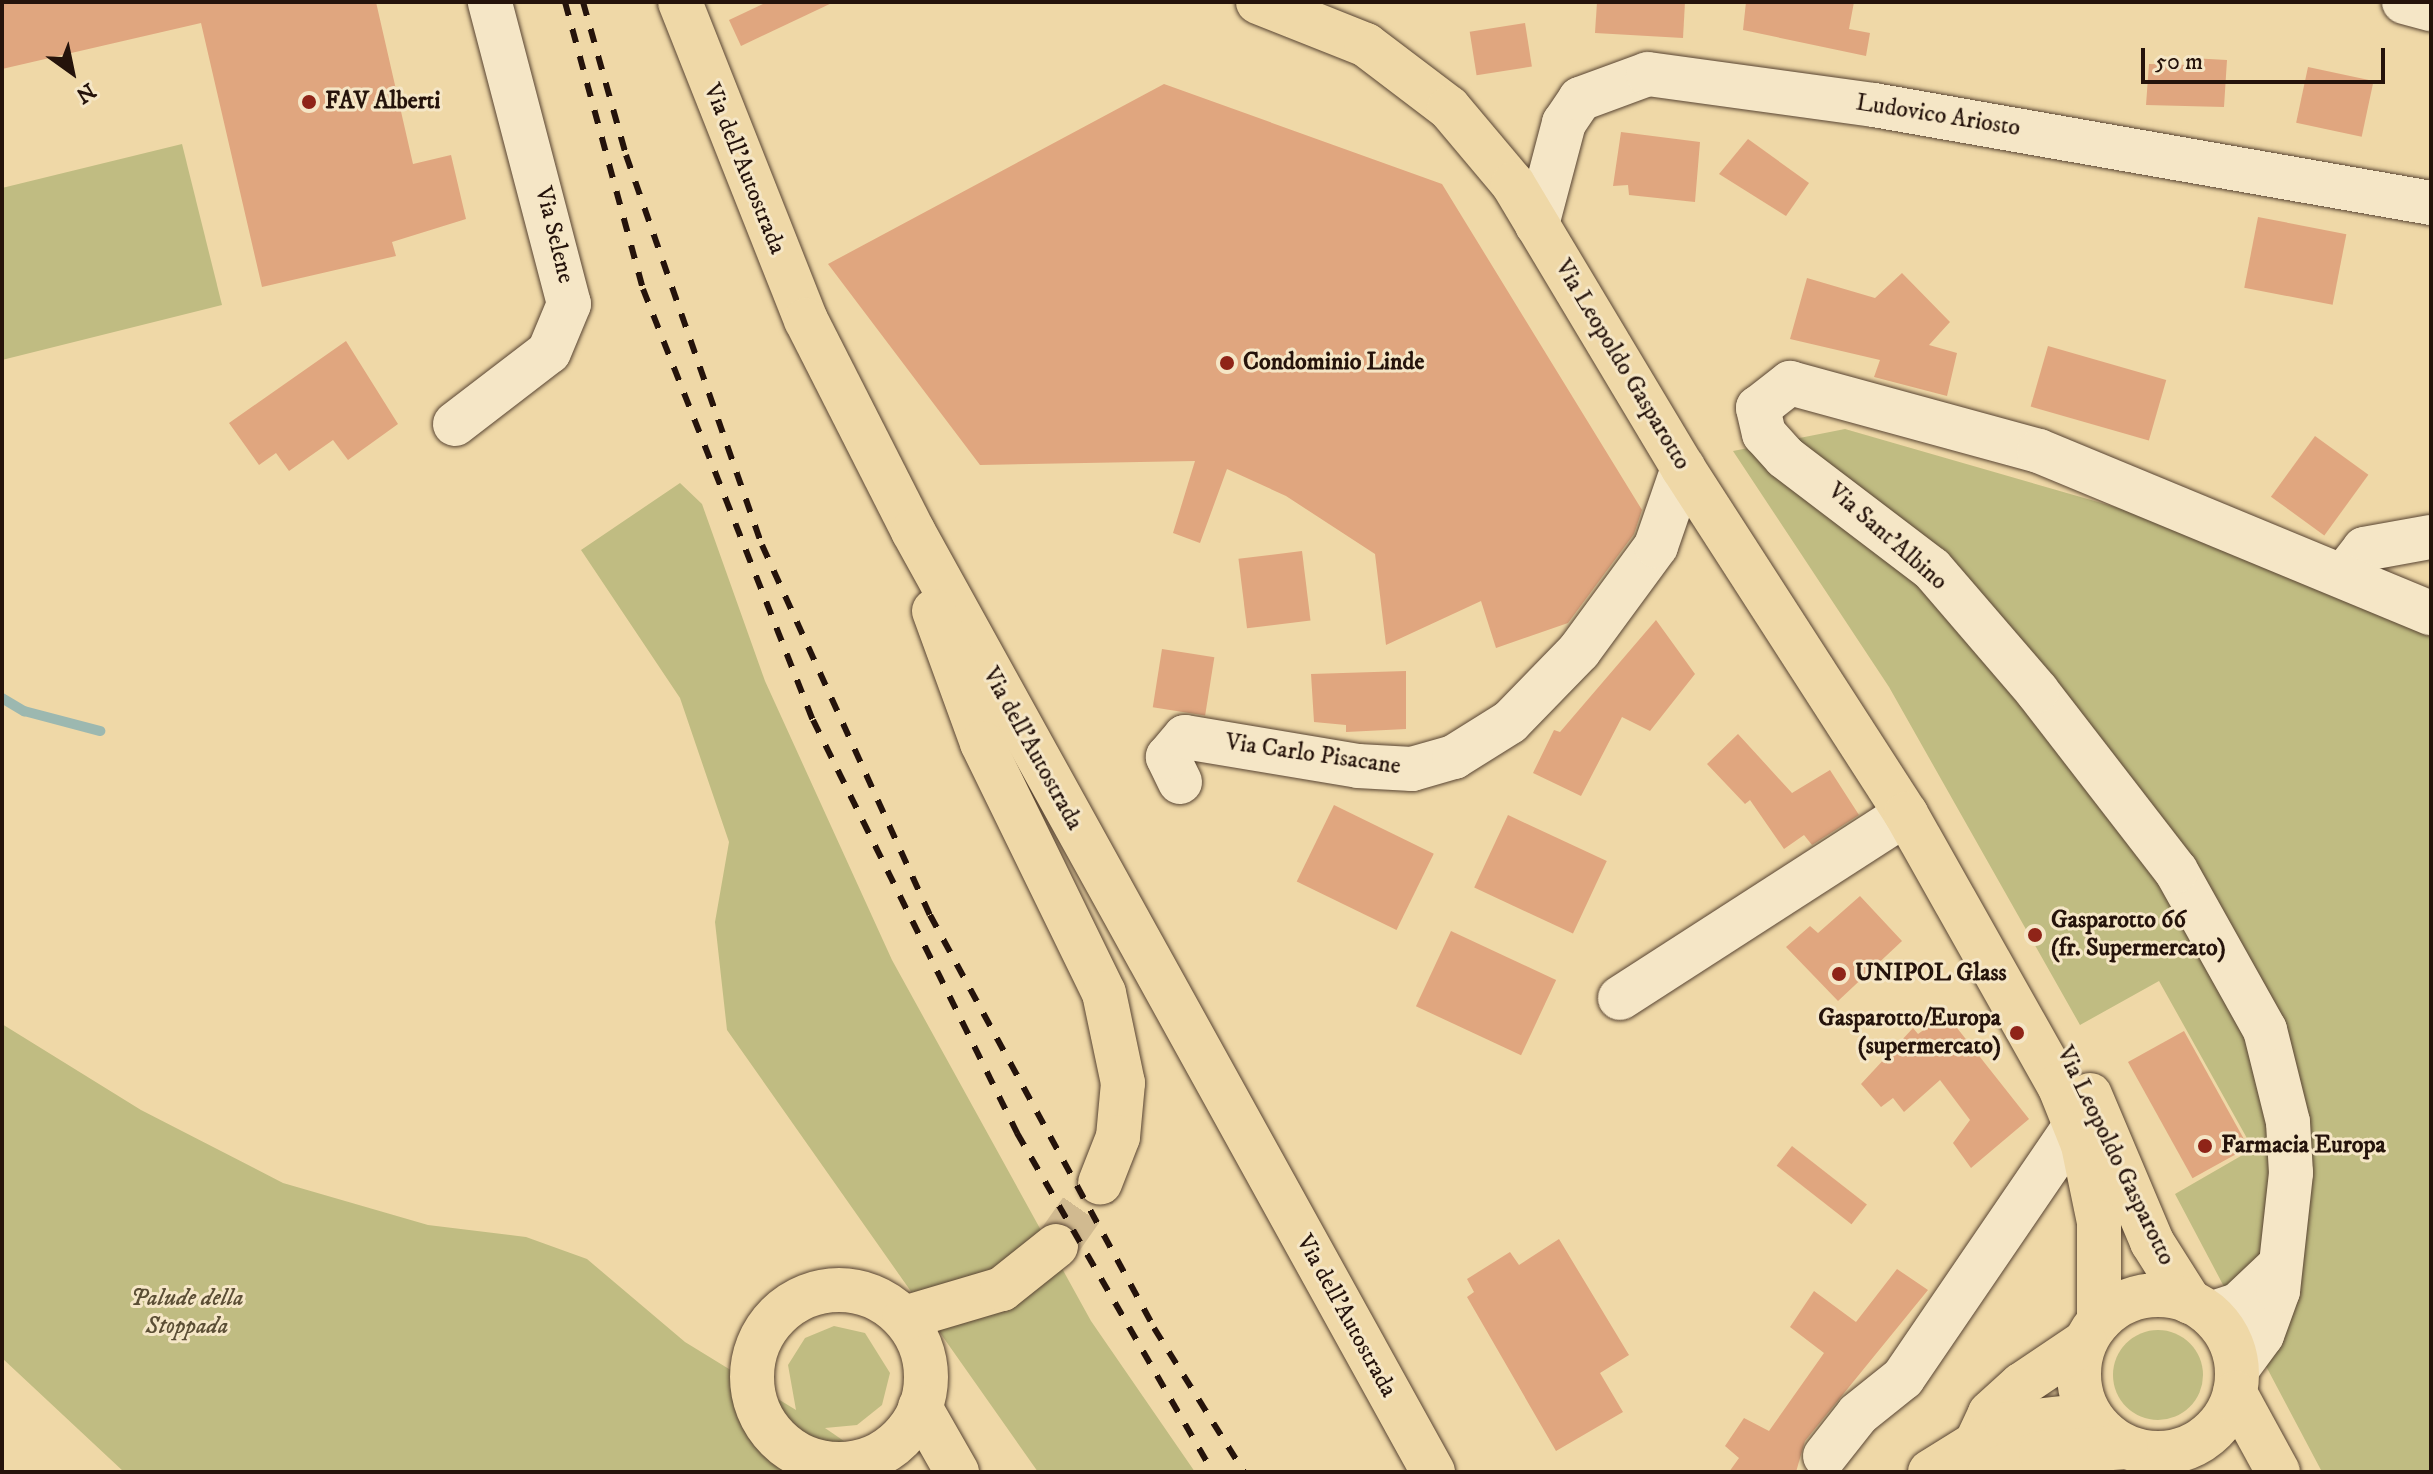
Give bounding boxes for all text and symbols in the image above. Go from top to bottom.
north arrow [32,32,112,112]
scale bar [2145,32,2389,82]
text: 50 m [2155,47,2203,77]
text: N [70,76,100,109]
street label: Via dell'Autostrada [697,79,791,259]
place label: FAV Alberti [325,88,440,116]
street label: Ludovico Ariosto [1854,89,2022,143]
marker: FAV Alberti [300,93,318,111]
street label: Via Selene [528,184,580,286]
street label: Via Leopoldo Gasparotto [1548,255,1696,475]
place label: Condominio Linde [1243,349,1424,377]
marker: Condominio Linde [1218,354,1236,372]
street label: Via Sant'Albino [1821,477,1953,597]
street label: Via dell'Autostrada [975,663,1089,835]
street label: Via Carlo Pisacane [1224,728,1402,782]
place label: Gasparotto 66 (fr. Supermercato) [2051,907,2226,963]
marker: Gasparotto 66 (fr. Supermercato) [2026,926,2044,944]
place label: UNIPOL Glass [1855,960,2006,988]
marker: UNIPOL Glass [1830,965,1848,983]
place label: Gasparotto/Europa (supermercato) [1818,1005,2001,1061]
marker: Gasparotto/Europa (supermercato) [2008,1024,2026,1042]
street label: Via Leopoldo Gasparotto [2049,1042,2181,1270]
place label: Farmacia Europa [2221,1132,2386,1160]
marker: Farmacia Europa [2196,1137,2214,1155]
street label: Via dell'Autostrada [1289,1230,1403,1402]
park label: Palude della Stoppada [130,1285,244,1341]

